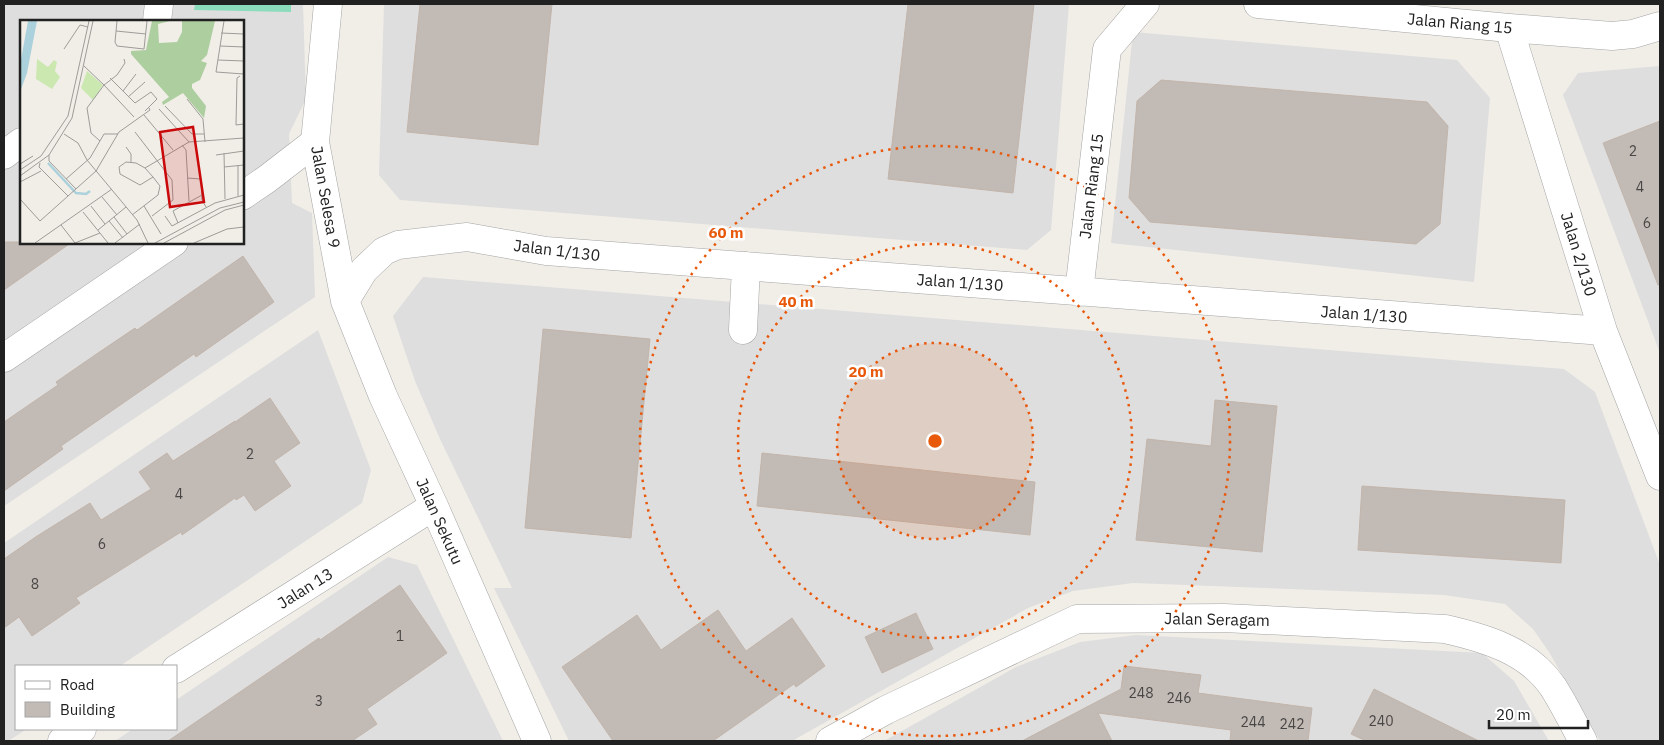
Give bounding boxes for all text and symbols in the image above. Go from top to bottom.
street label: Jalan Riang 15 [1406,8,1514,38]
inset map [20,20,244,244]
street label: Jalan Riang 15 [1075,132,1107,240]
house number: 2 [1629,142,1637,160]
street label: Jalan Selesa 9 [307,144,345,250]
house number: 4 [1636,178,1644,196]
street label: Jalan 2/130 [1557,209,1601,299]
house number: 6 [1643,214,1651,232]
text: 60 m [709,223,743,242]
street label: Jalan 1/130 [513,235,601,265]
street label: Jalan 1/130 [916,269,1004,295]
text: 40 m [779,292,813,311]
street label: Jalan 1/130 [1320,301,1408,327]
text: 20 m [849,362,883,381]
centre of rings [926,432,944,450]
house number: 2 [246,445,254,463]
street label: Jalan Sekutu [412,475,468,567]
house number: 4 [175,485,183,503]
house number: 6 [98,535,106,553]
street label: Jalan 13 [274,563,336,613]
house number: 8 [31,575,39,593]
street label: Jalan Seragam [1164,608,1270,630]
house number: 1 [396,627,404,645]
legend [15,665,178,730]
text: Road [60,675,95,694]
house number: 248 [1128,684,1154,702]
house number: 246 [1166,689,1192,707]
house number: 3 [315,692,323,710]
scale bar [1489,698,1588,730]
text: Building [60,700,115,719]
text: 20 m [1496,705,1531,724]
house number: 240 [1368,712,1394,730]
house number: 244 [1240,713,1266,731]
house number: 242 [1279,715,1305,733]

